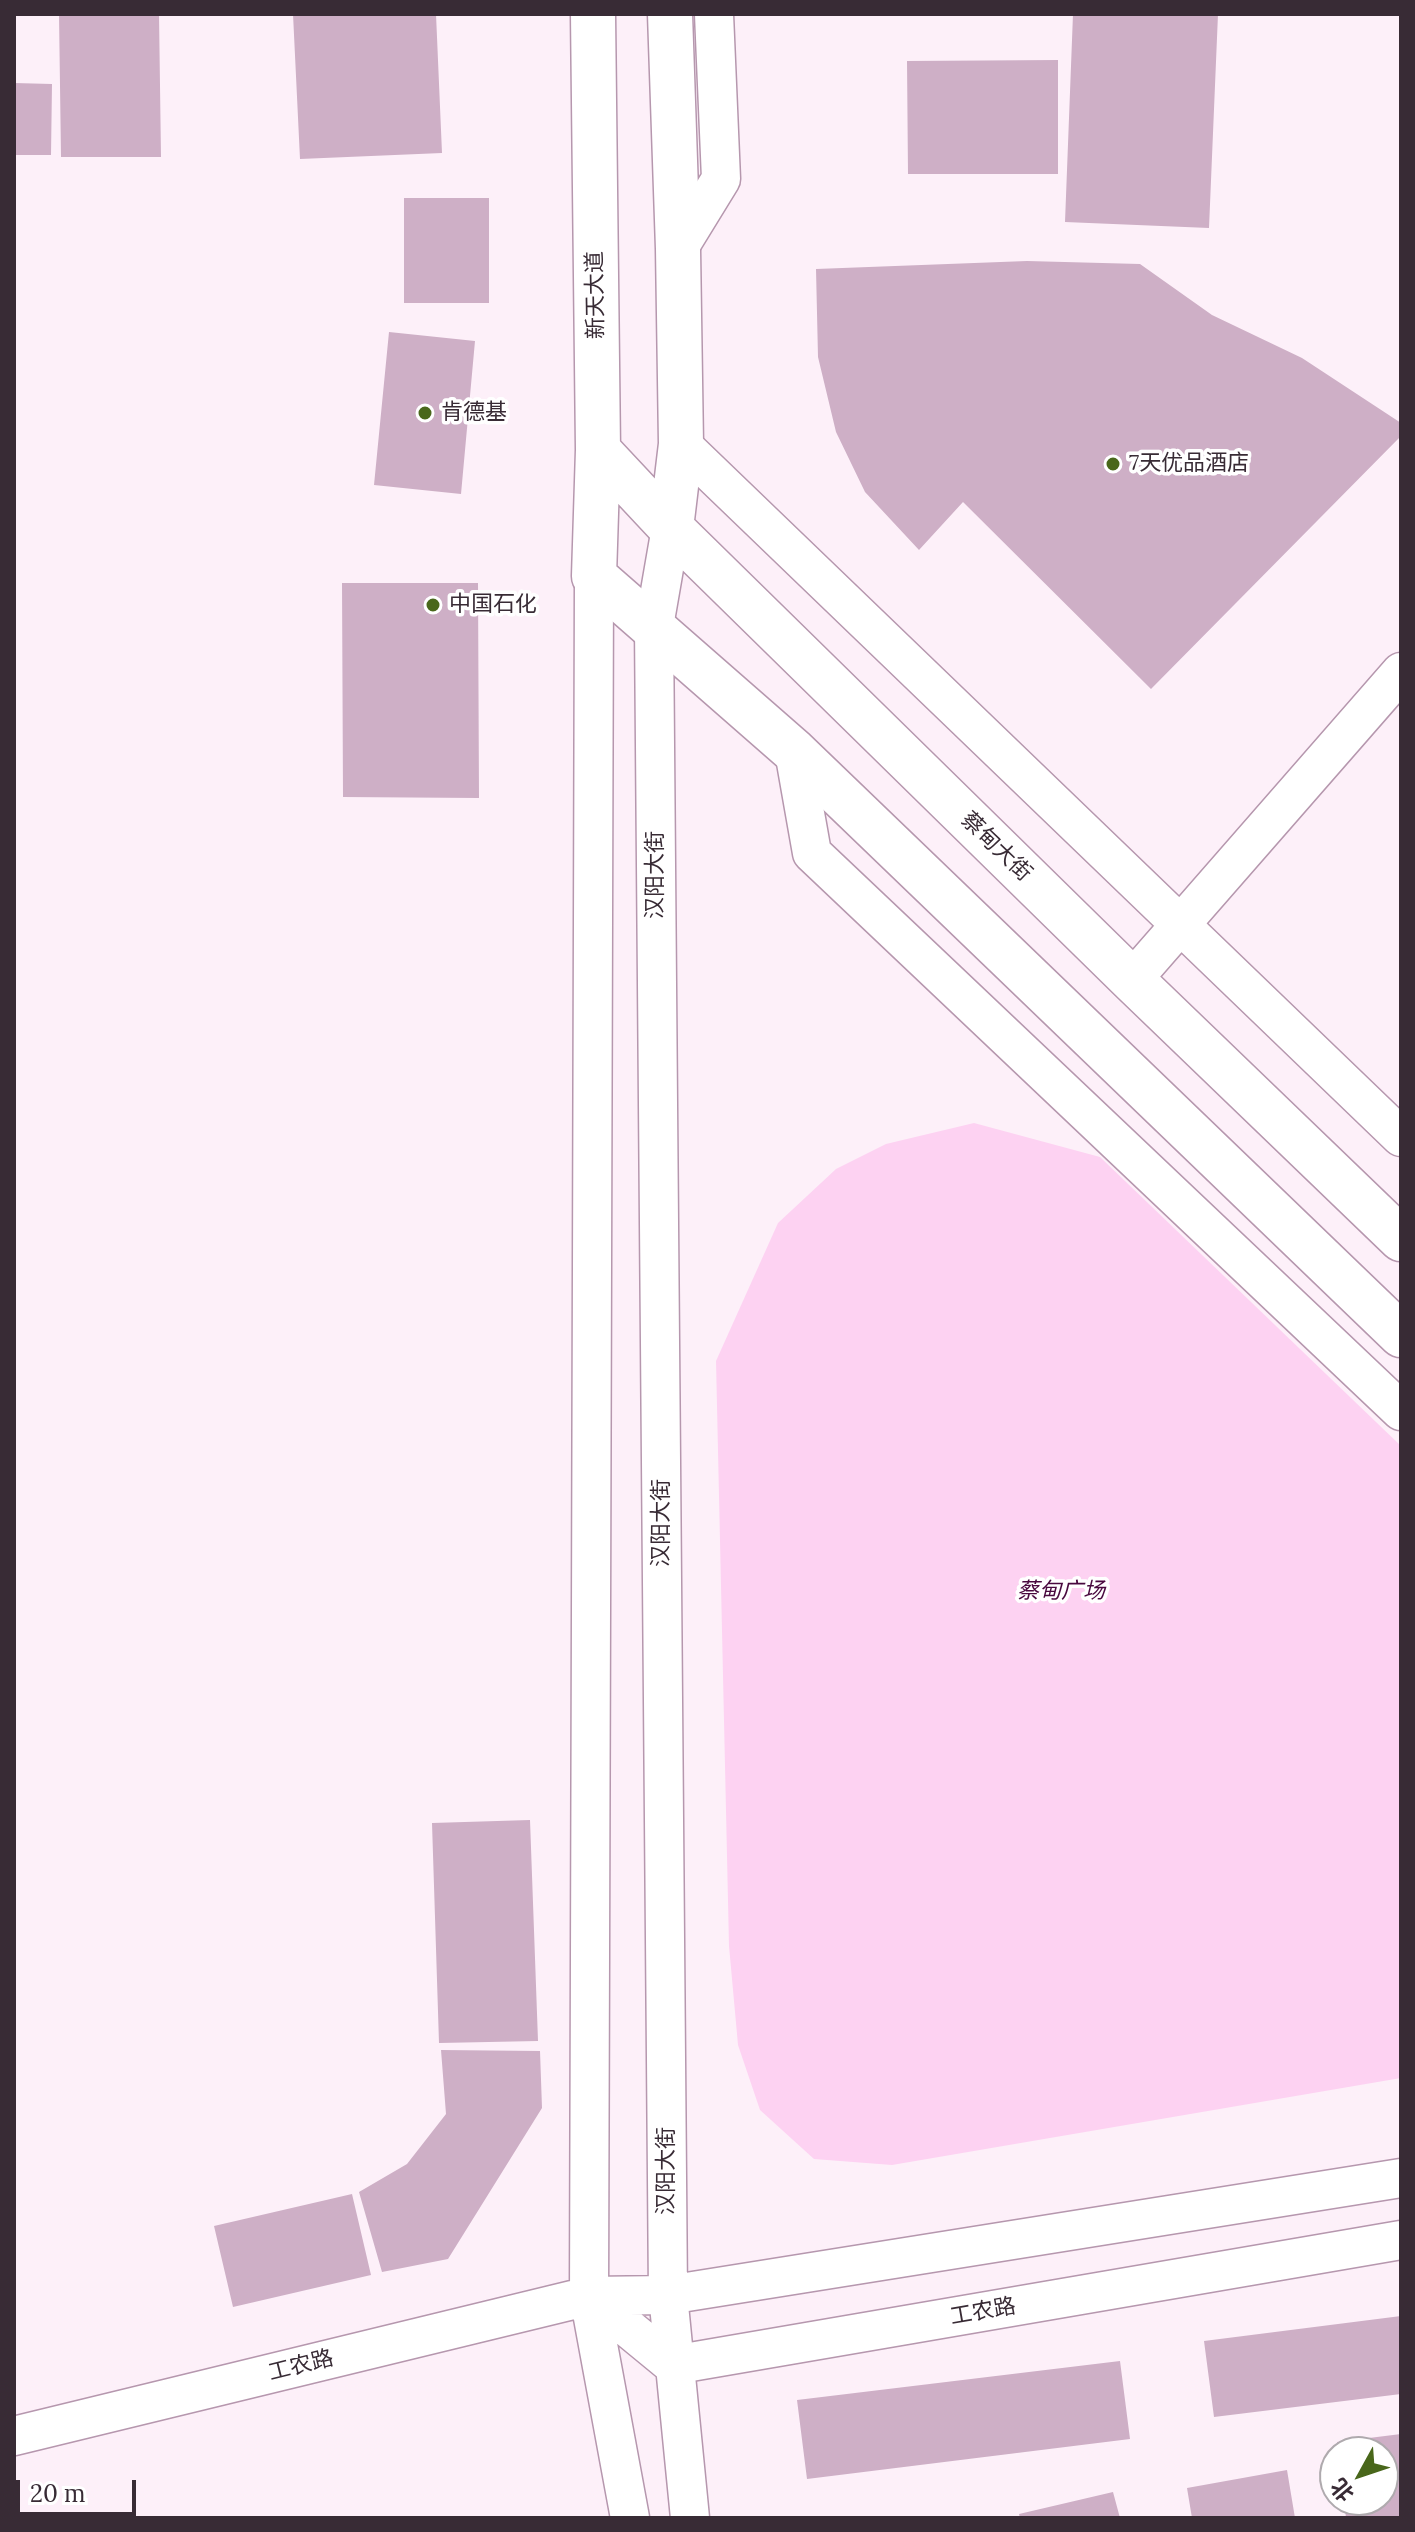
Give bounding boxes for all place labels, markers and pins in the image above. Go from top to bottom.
place label: 肯德基 [441,400,507,426]
marker: 肯德基 [416,404,434,422]
place label: 7天优品酒店 [1129,451,1249,477]
marker: 7天优品酒店 [1104,455,1122,473]
place label: 中国石化 [449,592,537,618]
marker: 中国石化 [424,596,442,614]

